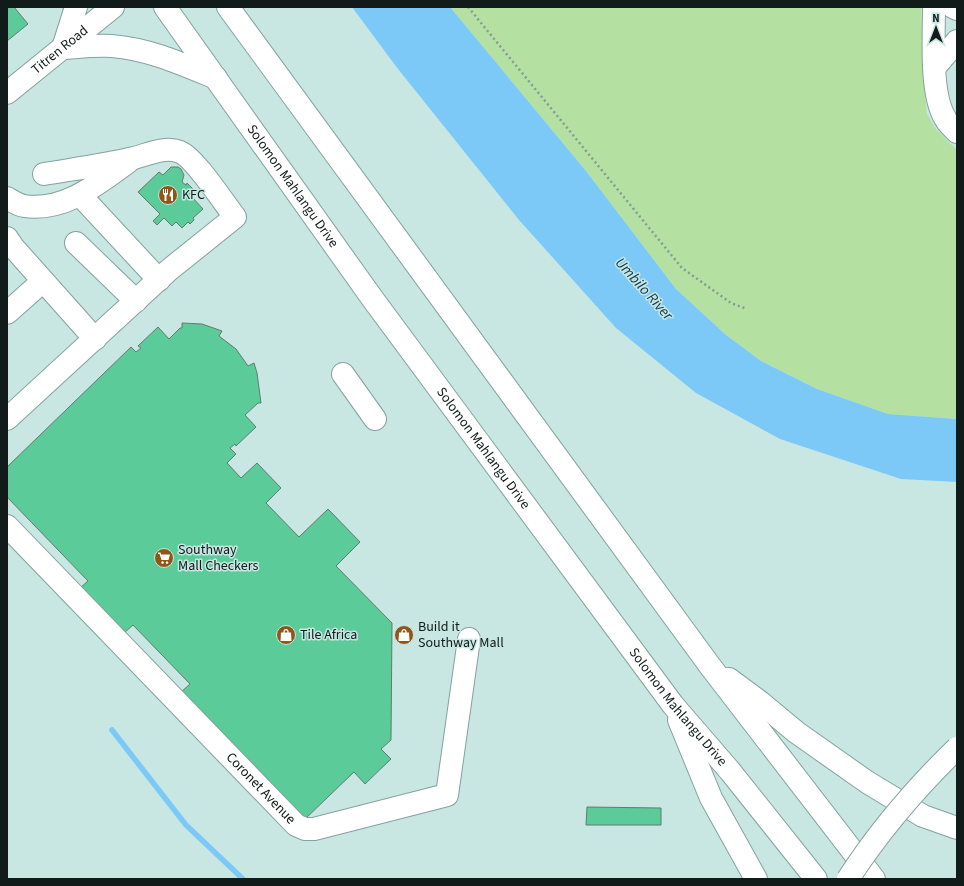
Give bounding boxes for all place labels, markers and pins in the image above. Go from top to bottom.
restaurant icon: KFC [157,184,179,206]
place label: KFC [182,185,205,205]
place label: Southway Mall Checkers [178,540,259,576]
supermarket icon: Southway Mall Checkers [153,547,175,569]
place label: Build it Southway Mall [418,617,504,653]
shop icon: Tile Africa [275,624,297,646]
shop icon: Build it Southway Mall [393,624,415,646]
place label: Tile Africa [300,625,357,645]

